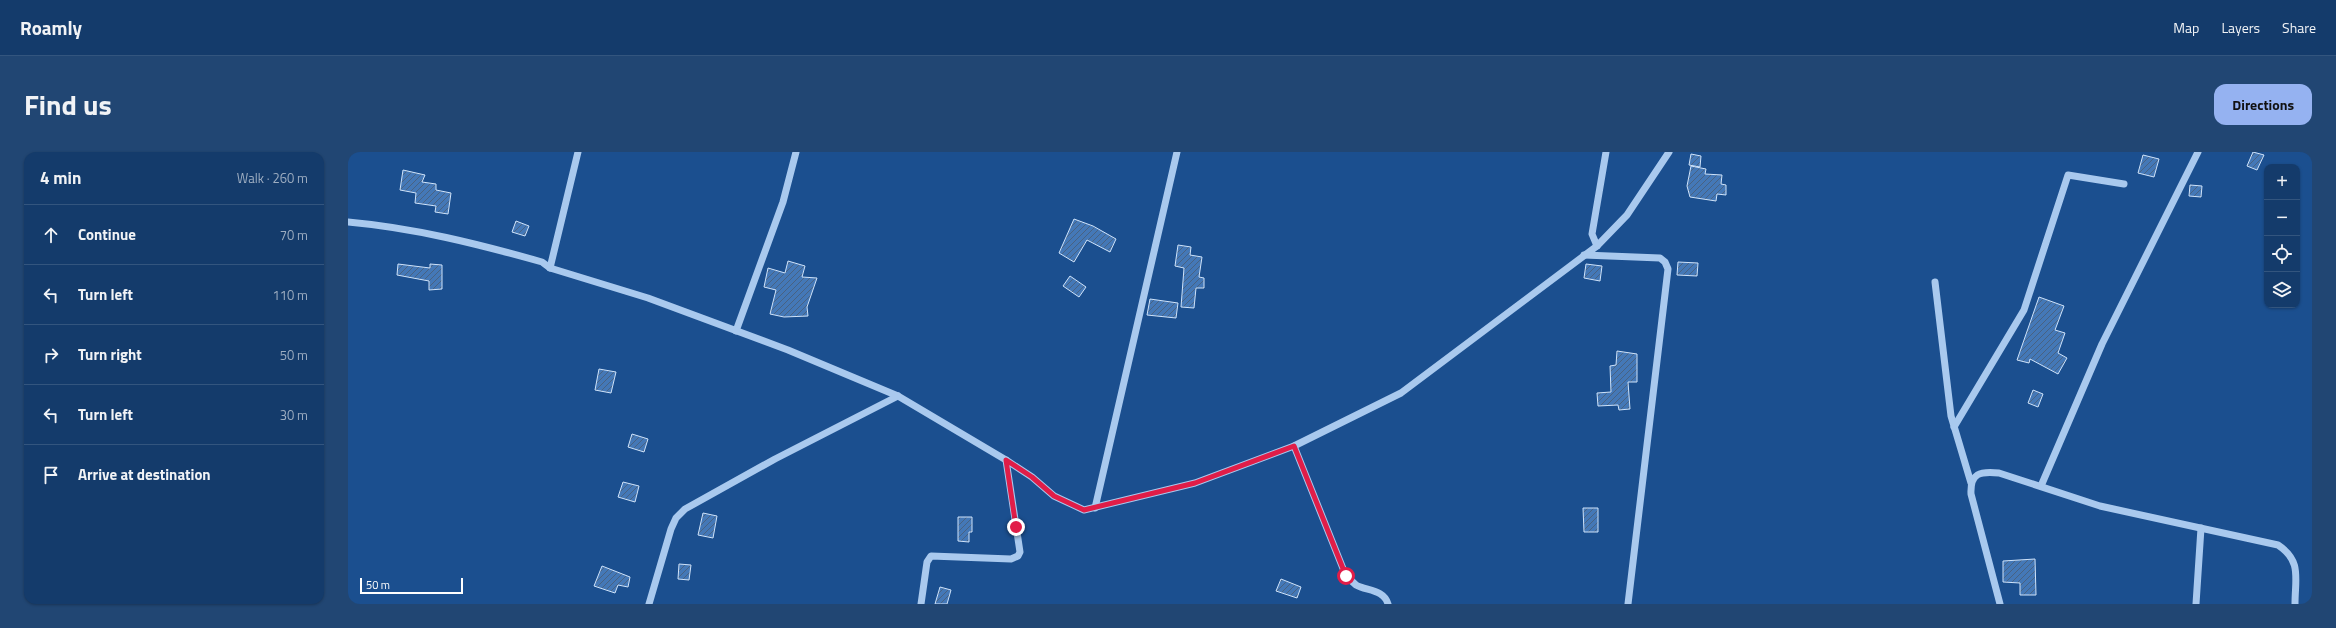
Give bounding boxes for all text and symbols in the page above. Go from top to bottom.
text: Roamly [20,13,82,42]
text: Map [2173,17,2199,38]
text: Layers [2221,17,2260,38]
text: Share [2282,17,2316,38]
text: Find us [24,83,112,126]
button: Directions [2214,84,2312,125]
map controls [2264,164,2300,308]
button: + [2264,164,2300,200]
text: 4 min [40,165,81,191]
text: Walk · 260 m [237,168,308,188]
button: − [2264,200,2300,236]
text: Continue [78,223,136,246]
icon: ahead [40,224,62,246]
text: 70 m [280,225,308,245]
button: locate [2264,236,2300,272]
button: layers [2264,272,2300,308]
text: Turn left [78,283,133,306]
icon: left [40,284,62,306]
text: 110 m [272,285,308,305]
text: Turn right [78,343,142,366]
icon: right [40,344,62,366]
text: 50 m [280,345,308,365]
text: Turn left [78,403,133,426]
icon: left [40,404,62,426]
text: 30 m [280,405,308,425]
text: Arrive at destination [78,463,211,486]
icon: arrive [40,464,62,486]
route end [1007,518,1025,536]
route start [1337,567,1355,585]
scale bar [360,576,463,595]
text: 50 m [366,577,390,593]

